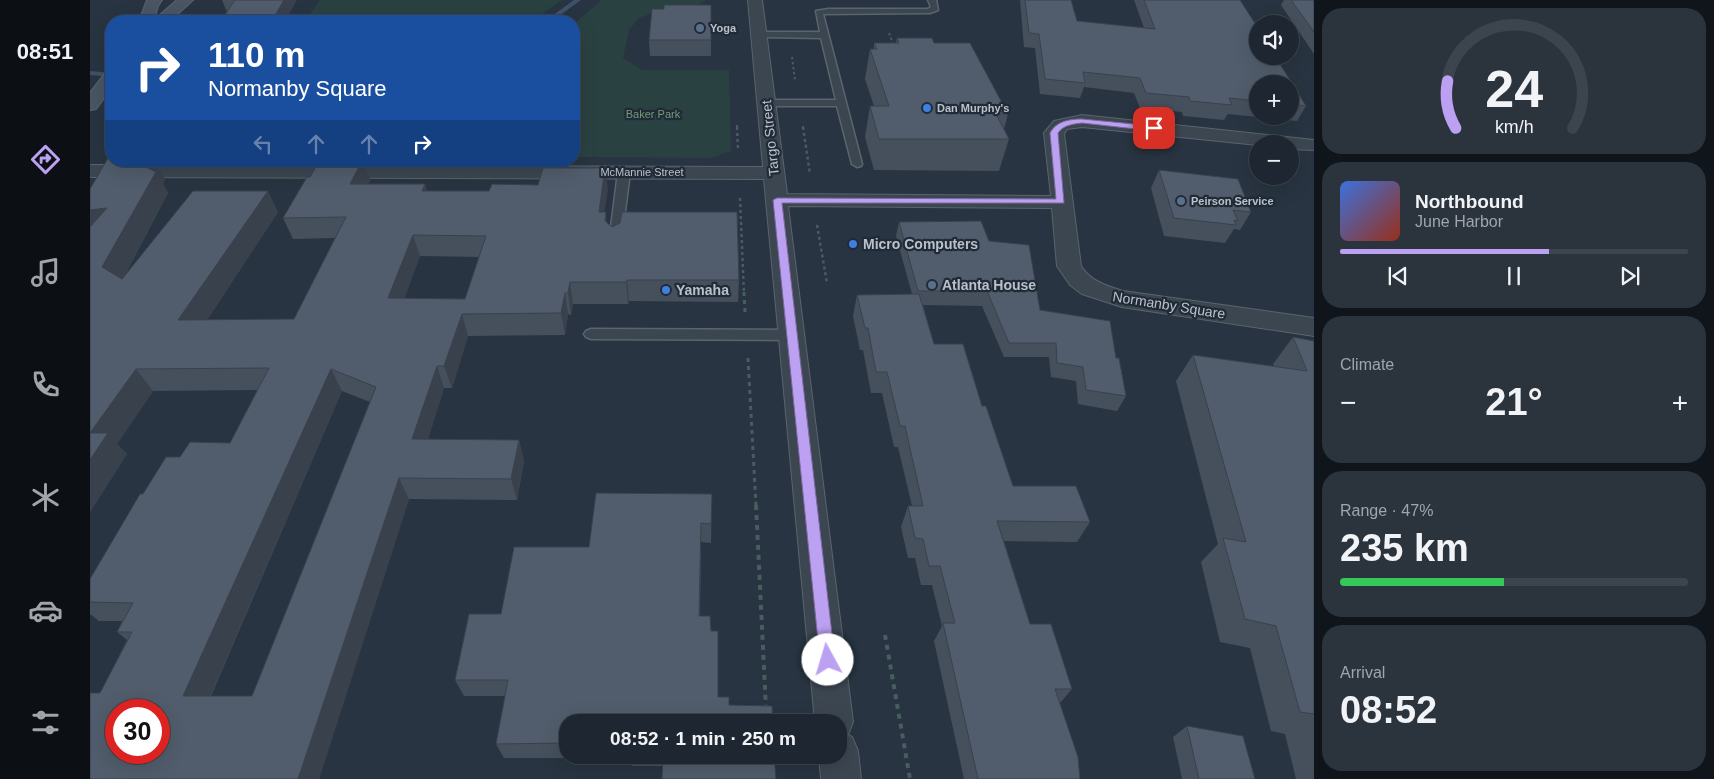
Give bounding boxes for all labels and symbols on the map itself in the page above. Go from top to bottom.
marker: Yoga [694,22,706,34]
place label: Yoga [710,22,737,34]
street label: Targo Street [758,99,782,177]
marker: Dan Murphy's [921,102,933,114]
place label: Dan Murphy's [937,102,1009,114]
pin [1133,107,1175,149]
park label: Baker Park [626,108,681,120]
street label: McMannie Street [600,166,684,178]
marker: Peirson Service [1175,195,1187,207]
place label: Peirson Service [1191,195,1274,207]
place label: Micro Computers [863,236,978,252]
marker: Micro Computers [847,238,859,250]
place label: Atlanta House [942,277,1036,293]
marker: Atlanta House [926,279,938,291]
place label: Yamaha [676,282,729,298]
marker: Yamaha [660,284,672,296]
street label: Normanby Square [1112,288,1227,322]
position arrow [801,633,853,685]
speed limit sign: 30 [105,699,170,764]

